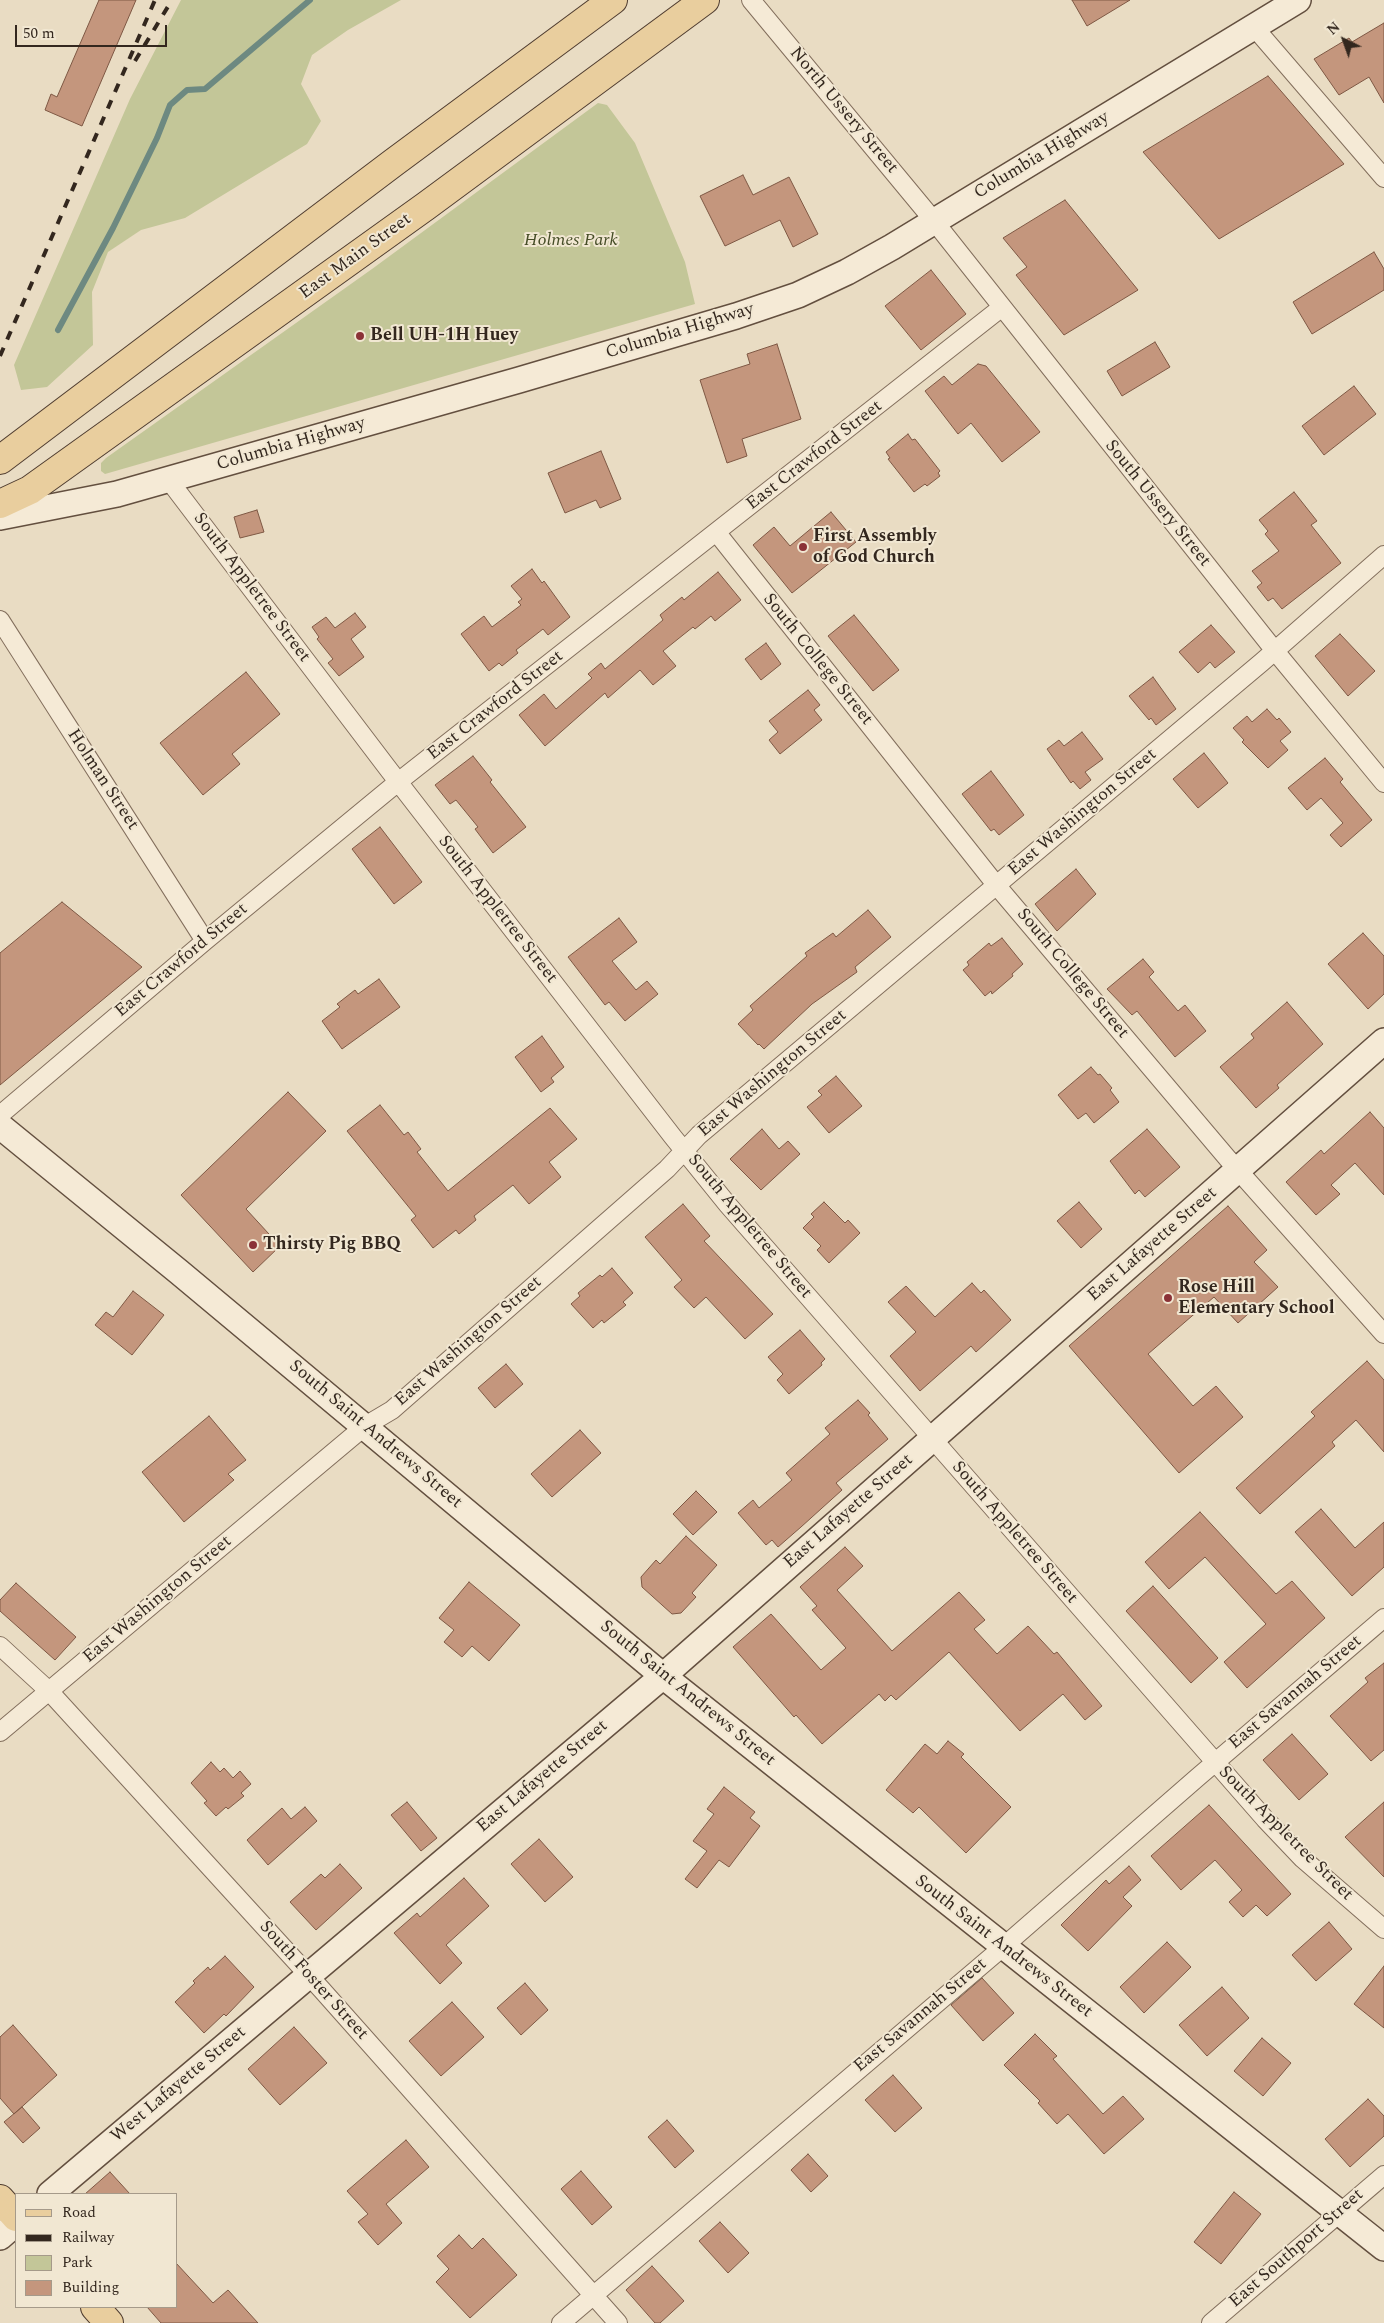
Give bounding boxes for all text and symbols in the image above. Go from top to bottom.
scale bar [18,15,170,47]
north arrow [1319,15,1369,65]
text: N [1322,17,1345,40]
text: 50 m [23,22,55,45]
street label: North Ussery Street [784,43,902,179]
street label: Columbia Highway [971,107,1113,205]
street label: East Main Street [296,209,416,305]
park label: Holmes Park [524,230,618,252]
street label: Columbia Highway [603,299,757,365]
place label: Bell UH-1H Huey [370,325,518,347]
marker: Bell UH-1H Huey [354,330,366,342]
street label: East Crawford Street [743,396,887,516]
street label: Columbia Highway [214,413,368,477]
street label: South Ussery Street [1099,436,1215,572]
street label: South Appletree Street [188,509,314,667]
place label: First Assembly of God Church [813,526,936,568]
marker: First Assembly of God Church [797,541,809,553]
street label: South College Street [757,590,877,730]
street label: East Crawford Street [424,646,568,766]
street label: Holman Street [61,725,143,835]
street label: East Washington Street [1004,744,1162,882]
street label: South Appletree Street [433,832,561,988]
street label: East Crawford Street [111,899,253,1023]
street label: South College Street [1011,905,1133,1043]
street label: East Washington Street [694,1005,852,1143]
street label: South Appletree Street [682,1150,816,1304]
street label: East Lafayette Street [1084,1183,1222,1307]
place label: Thirsty Pig BBQ [263,1234,401,1256]
marker: Thirsty Pig BBQ [247,1239,259,1251]
street label: East Washington Street [391,1272,547,1412]
place label: Rose Hill Elementary School [1178,1277,1335,1320]
marker: Rose Hill Elementary School [1162,1292,1174,1304]
street label: South Saint Andrews Street [284,1356,466,1514]
street label: East Lafayette Street [780,1450,918,1574]
street label: South Appletree Street [946,1457,1082,1609]
street label: East Washington Street [79,1531,237,1669]
street label: South Saint Andrews Street [595,1616,779,1772]
street label: East Savannah Street [1225,1631,1367,1755]
street label: East Lafayette Street [473,1716,613,1838]
street label: South Appletree Street [1213,1762,1357,1906]
street label: South Saint Andrews Street [910,1871,1096,2023]
street label: South Foster Street [254,1917,372,2045]
street label: East Savannah Street [850,1954,992,2078]
street label: West Lafayette Street [107,2022,251,2148]
street label: East Southport Street [1225,2185,1369,2313]
legend [15,2193,178,2308]
text: Road [62,2201,96,2224]
text: Railway [62,2226,114,2249]
text: Park [62,2251,93,2274]
text: Building [62,2276,119,2299]

